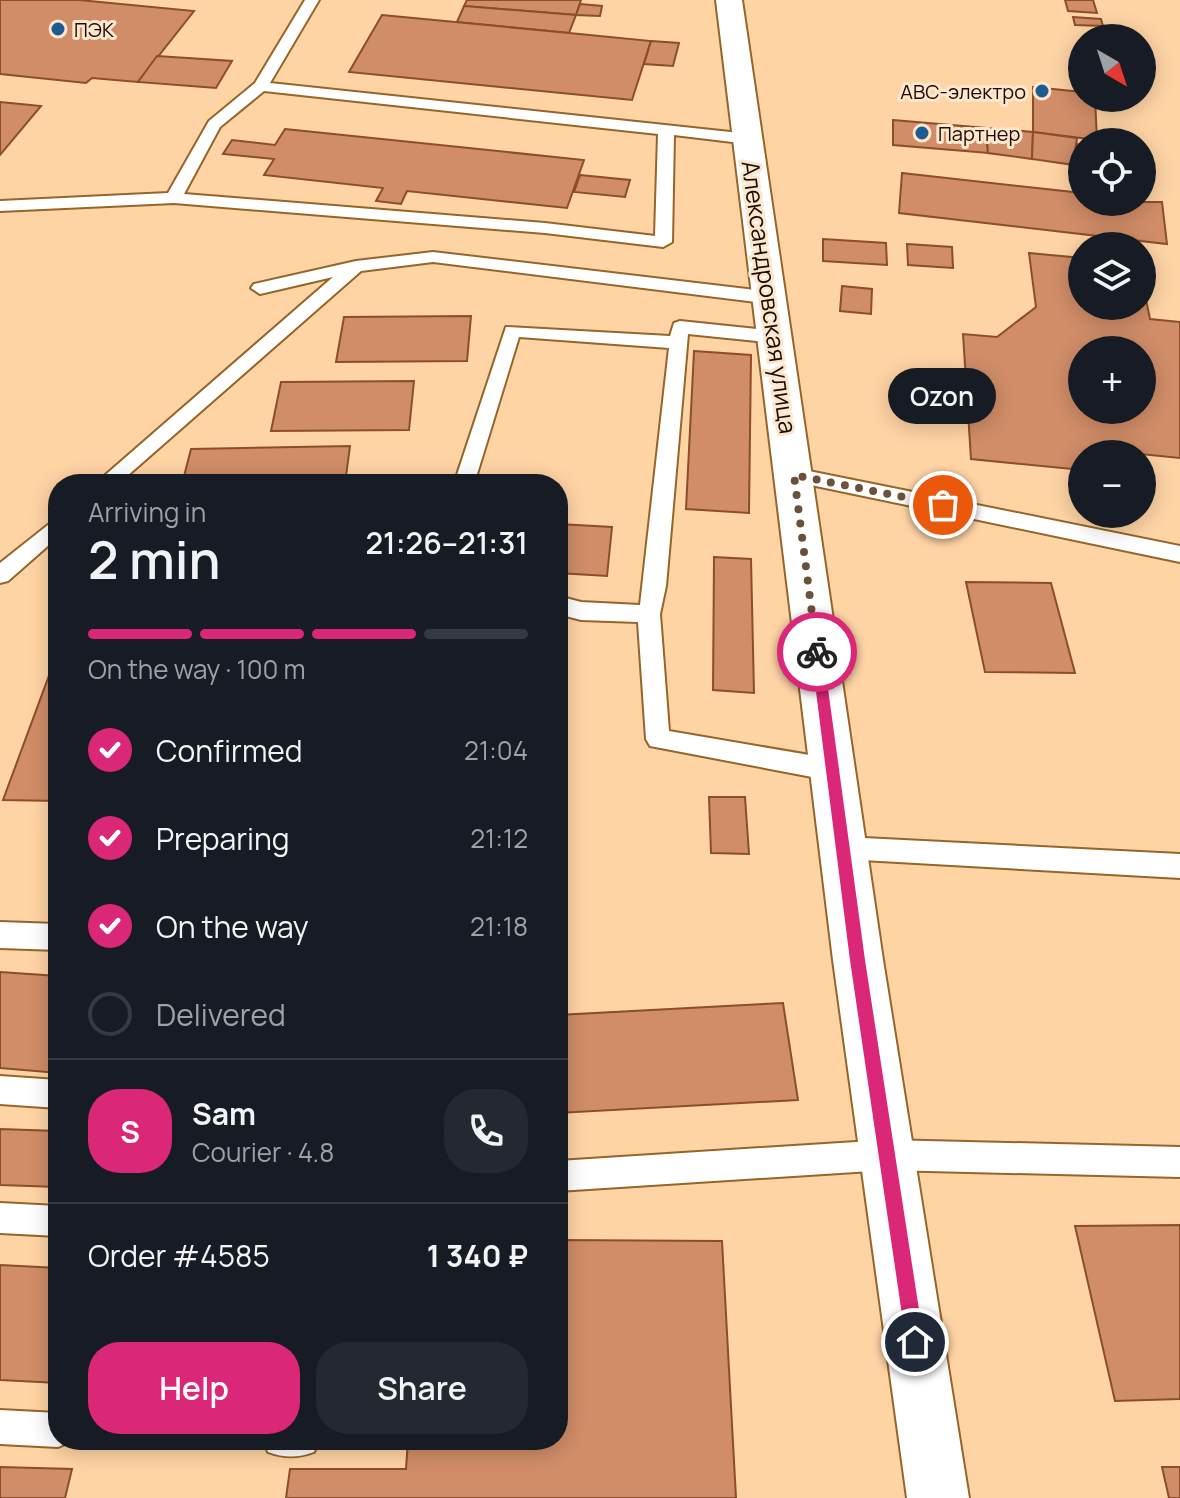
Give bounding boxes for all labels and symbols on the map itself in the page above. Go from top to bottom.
place label: ПЭК [74,16,114,43]
marker: ПЭК [49,20,67,38]
north arrow [1068,24,1156,112]
place label: АВС-электро [900,78,1026,105]
marker: АВС-электро [1033,82,1051,100]
place label: Партнер [938,120,1020,147]
marker: Партнер [913,124,931,142]
street label: Александровская улица [734,158,806,436]
callout: Ozon [889,369,997,425]
pin [909,471,977,539]
courier [777,612,857,692]
pin [881,1308,949,1376]

